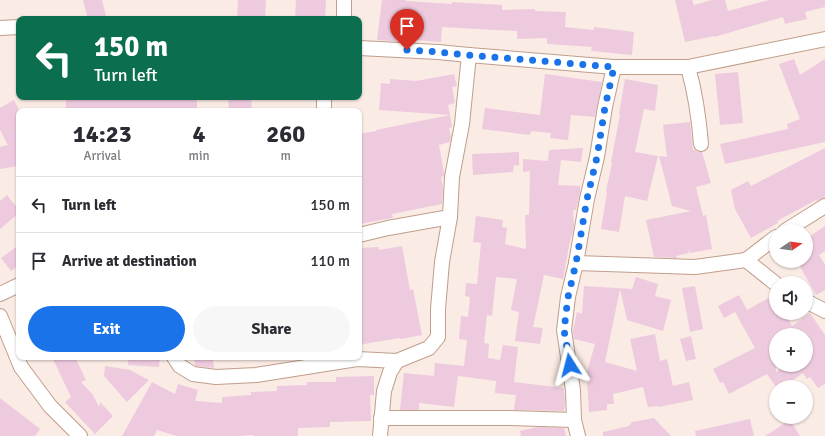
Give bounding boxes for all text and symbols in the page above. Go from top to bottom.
pin [390,9,424,50]
icon: arrive [396,15,418,37]
text: 150 m [94,30,168,64]
icon: left [28,32,80,84]
text: Turn left [94,64,157,86]
text: 14:23 [73,119,132,149]
text: 4 [193,119,205,149]
text: 260 [266,119,305,149]
text: Arrival [84,148,121,164]
text: min [189,148,210,164]
text: m [281,148,291,164]
icon: left [28,194,50,216]
text: Turn left [62,196,116,214]
text: 150 m [310,196,350,214]
north arrow [769,224,813,268]
map controls [769,224,813,424]
icon: arrive [28,250,50,272]
text: Arrive at destination [62,252,197,270]
text: 110 m [310,252,350,270]
button: sound [769,276,813,320]
button: Exit [28,306,185,352]
button: Share [193,306,350,352]
button: + [769,328,813,372]
position arrow [549,344,591,386]
button: − [769,380,813,424]

